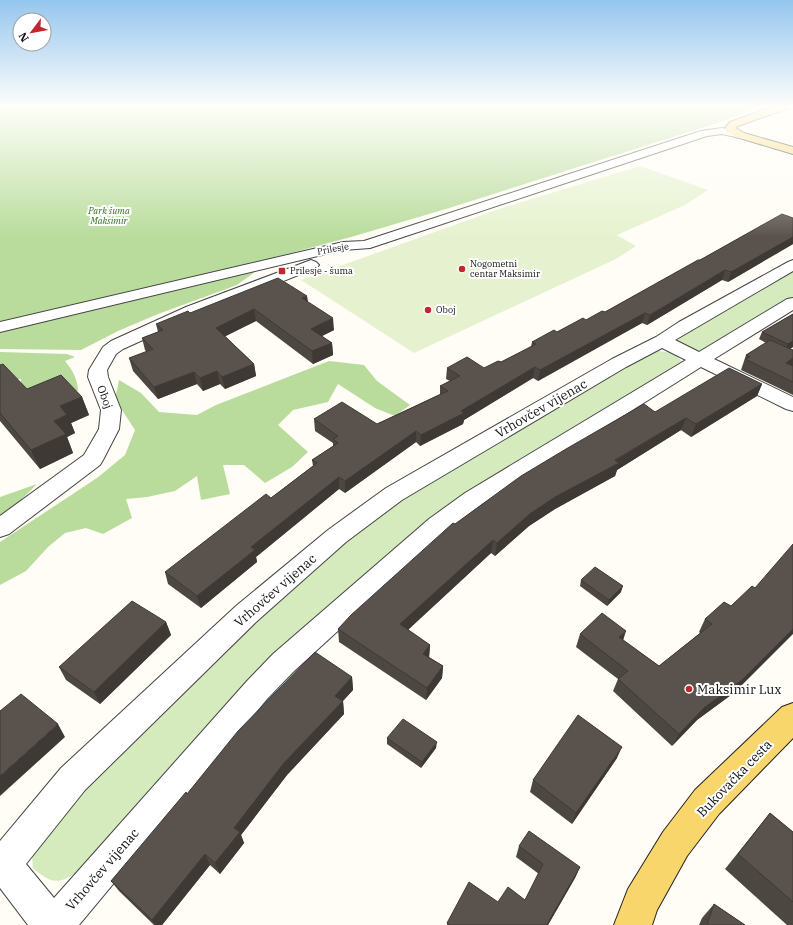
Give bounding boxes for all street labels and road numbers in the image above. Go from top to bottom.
street label: Prilesje [316,240,350,257]
street label: Vrhovčev vijenac [492,375,591,442]
street label: Oboj [94,383,116,411]
street label: Vrhovčev vijenac [231,550,320,631]
street label: Bukovačka cesta [693,736,776,821]
street label: Vrhovčev vijenac [62,825,143,914]

